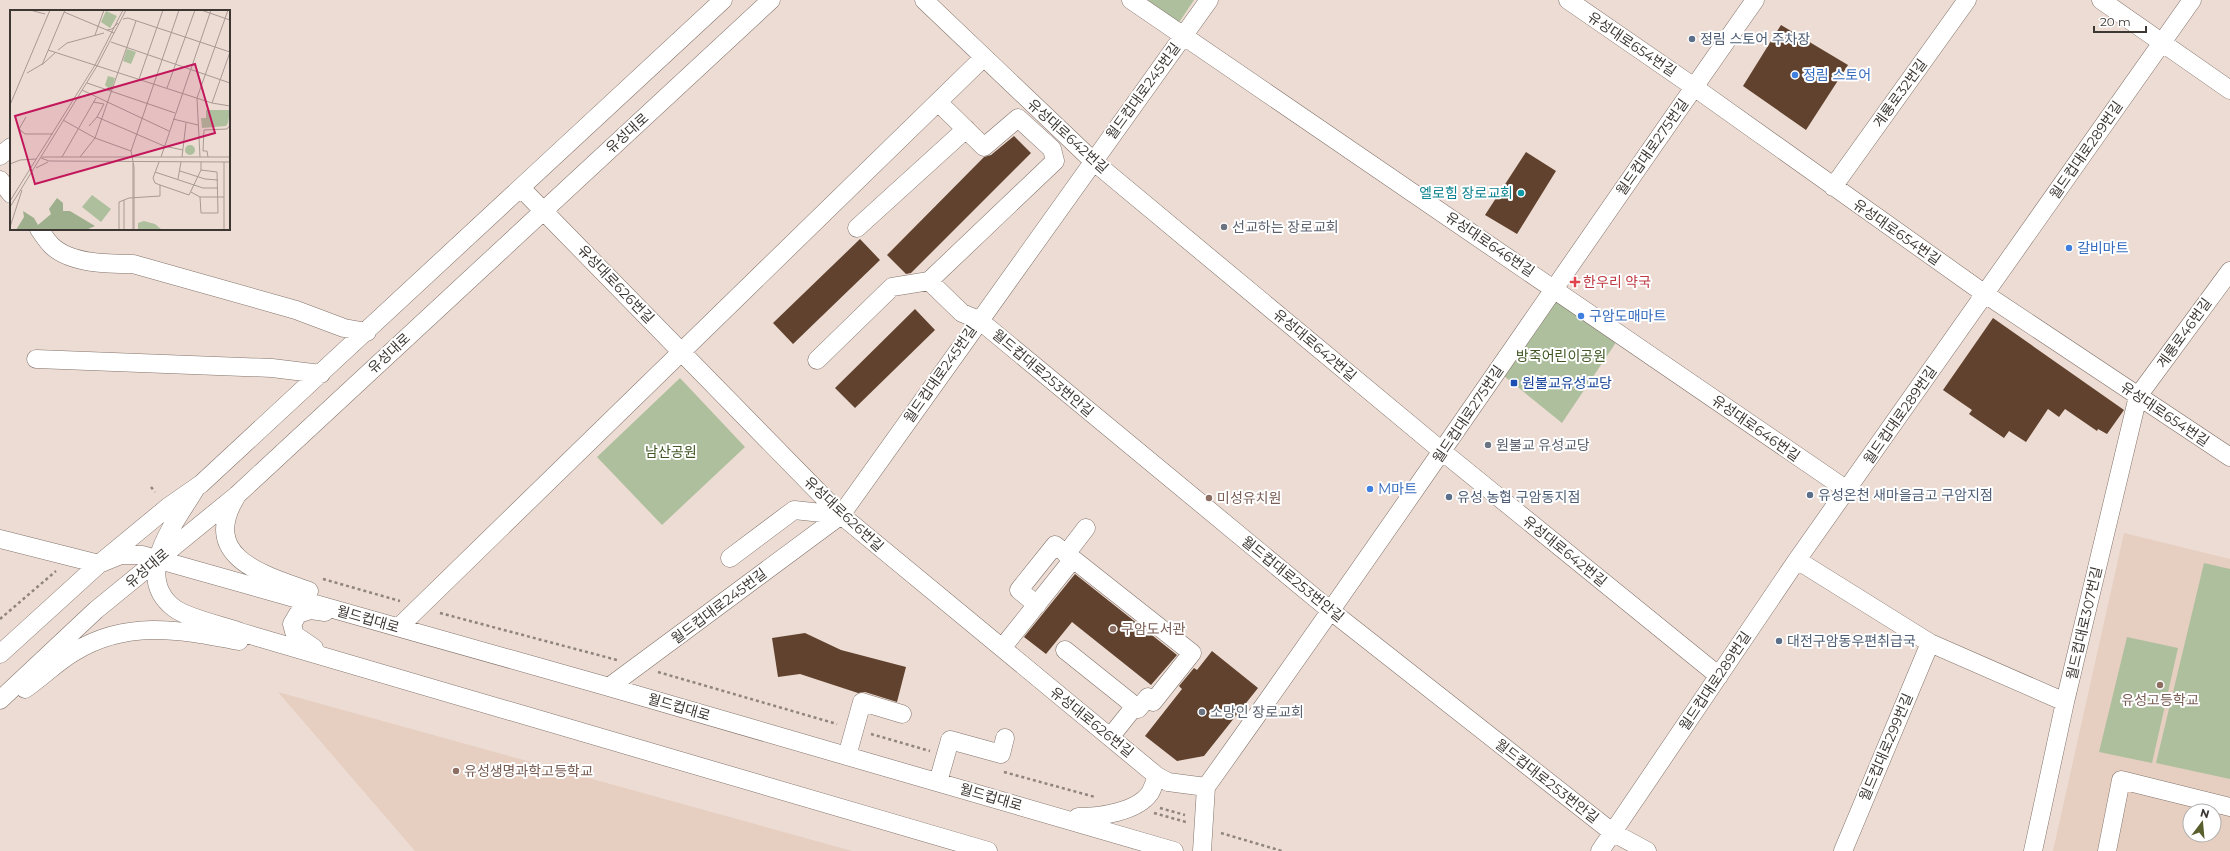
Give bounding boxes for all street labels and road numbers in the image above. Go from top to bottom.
street label: 유성대로654번길 [1584,8,1680,80]
street label: 월드컵대로245번길 [1102,39,1184,143]
street label: 계룡로32번길 [1869,55,1931,131]
street label: 유성대로642번길 [1024,95,1112,177]
street label: 월드컵대로275번길 [1612,95,1692,199]
street label: 월드컵대로289번길 [2045,97,2127,203]
street label: 유성대로 [602,109,652,157]
street label: 유성대로654번길 [1850,195,1944,269]
street label: 유성대로646번길 [1442,208,1538,280]
street label: 유성대로626번길 [574,241,658,327]
street label: 계룡로46번길 [2153,294,2215,372]
street label: 유성대로642번길 [1270,305,1360,385]
street label: 월드컵대로245번길 [900,322,980,426]
street label: 월드컵대로253번안길 [989,325,1097,421]
street label: 유성대로 [364,329,414,377]
street label: 월드컵대로275번길 [1429,362,1507,466]
street label: 월드컵대로289번길 [1859,362,1941,468]
street label: 유성대로654번길 [2117,378,2213,450]
street label: 유성대로646번길 [1708,391,1804,465]
street label: 유성대로626번길 [800,473,888,555]
street label: 유성대로642번길 [1519,512,1611,590]
street label: 월드컵대로253번안길 [1238,532,1348,626]
street label: 유성대로 [121,544,173,591]
street label: 월드컵대로245번길 [668,564,770,648]
street label: 월드컵대로307번길 [2062,565,2106,681]
street label: 월드컵대로 [335,601,402,637]
street label: 월드컵대로289번길 [1675,628,1755,734]
street label: 유성대로626번길 [1047,683,1137,761]
street label: 월드컵대로 [646,689,713,725]
street label: 월드컵대로299번길 [1855,690,1917,804]
street label: 월드컵대로253번안길 [1492,735,1602,827]
street label: 월드컵대로 [958,779,1025,815]

